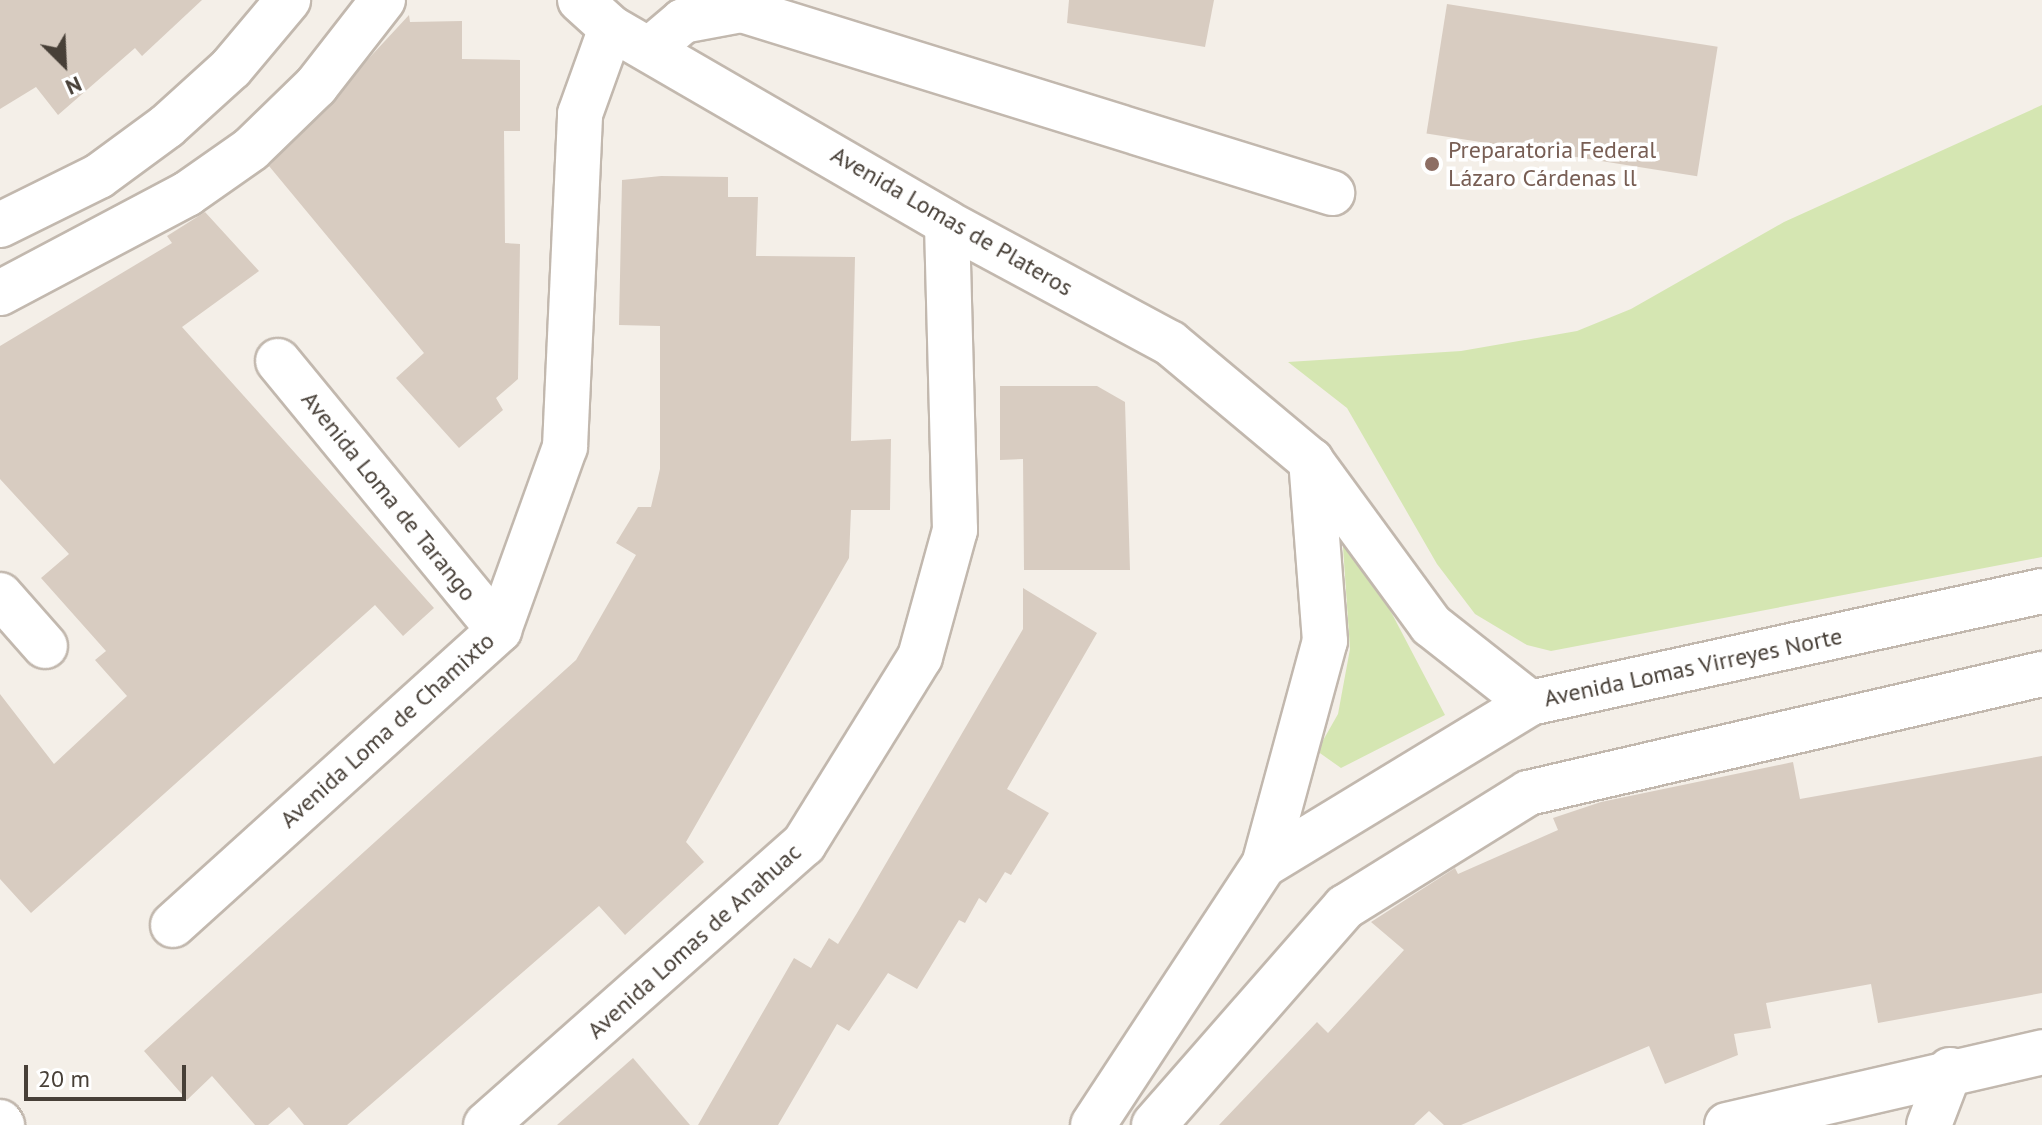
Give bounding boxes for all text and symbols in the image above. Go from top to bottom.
north arrow [24,24,104,104]
text: N [61,70,86,102]
place label: Preparatoria Federal Lázaro Cárdenas ll [1448,136,1656,192]
street label: Avenida Lomas de Plateros [826,140,1078,302]
marker: Preparatoria Federal Lázaro Cárdenas ll [1423,155,1441,173]
street label: Avenida Loma de Tarango [295,385,483,607]
street label: Avenida Lomas Virreyes Norte [1541,621,1845,713]
street label: Avenida Loma de Chamixto [274,626,500,834]
street label: Avenida Lomas de Anahuac [581,837,807,1045]
scale bar [28,1049,190,1099]
text: 20 m [38,1063,90,1094]

